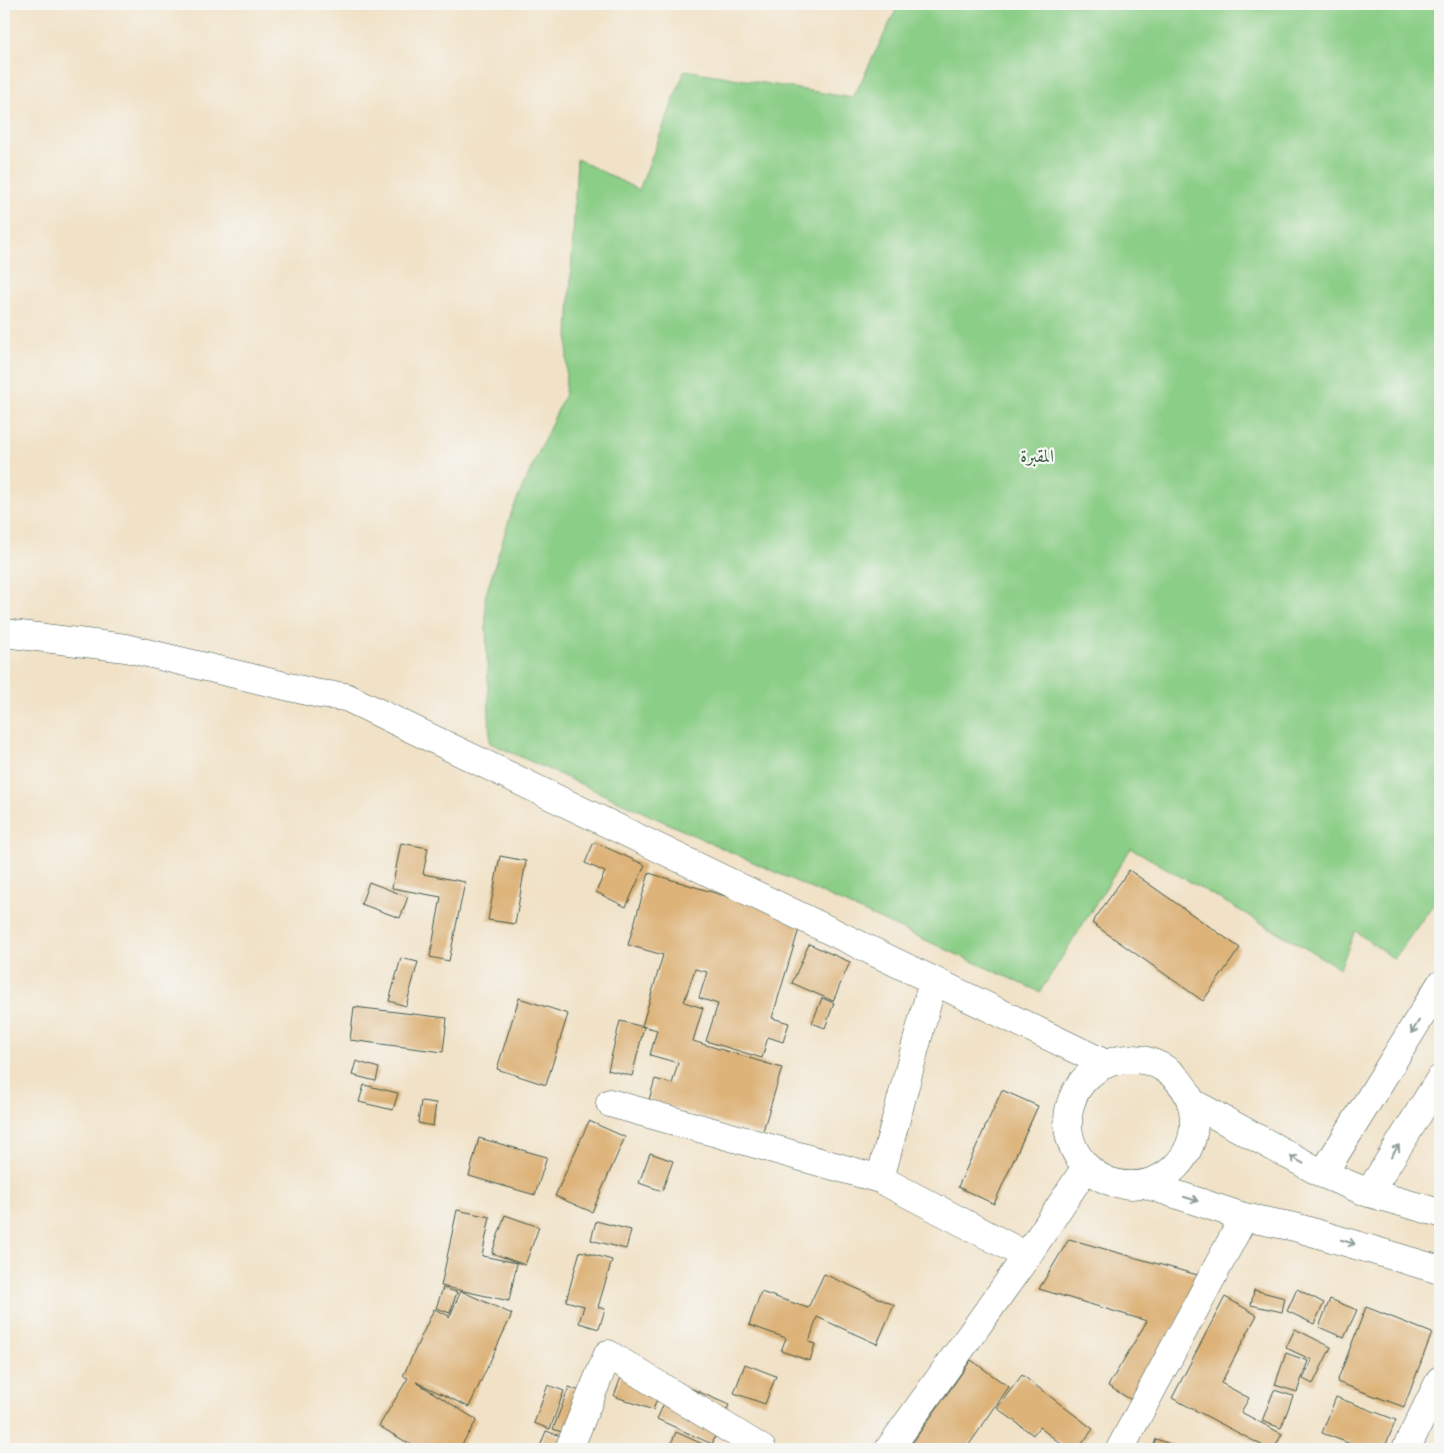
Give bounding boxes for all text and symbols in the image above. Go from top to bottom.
park label: المقبرة [1020,444,1054,469]
one-way arrow [1409,1019,1419,1033]
one-way arrow [1390,1145,1400,1159]
one-way arrow [1289,1155,1304,1165]
one-way arrow [1183,1195,1199,1205]
one-way arrow [1339,1238,1355,1248]

